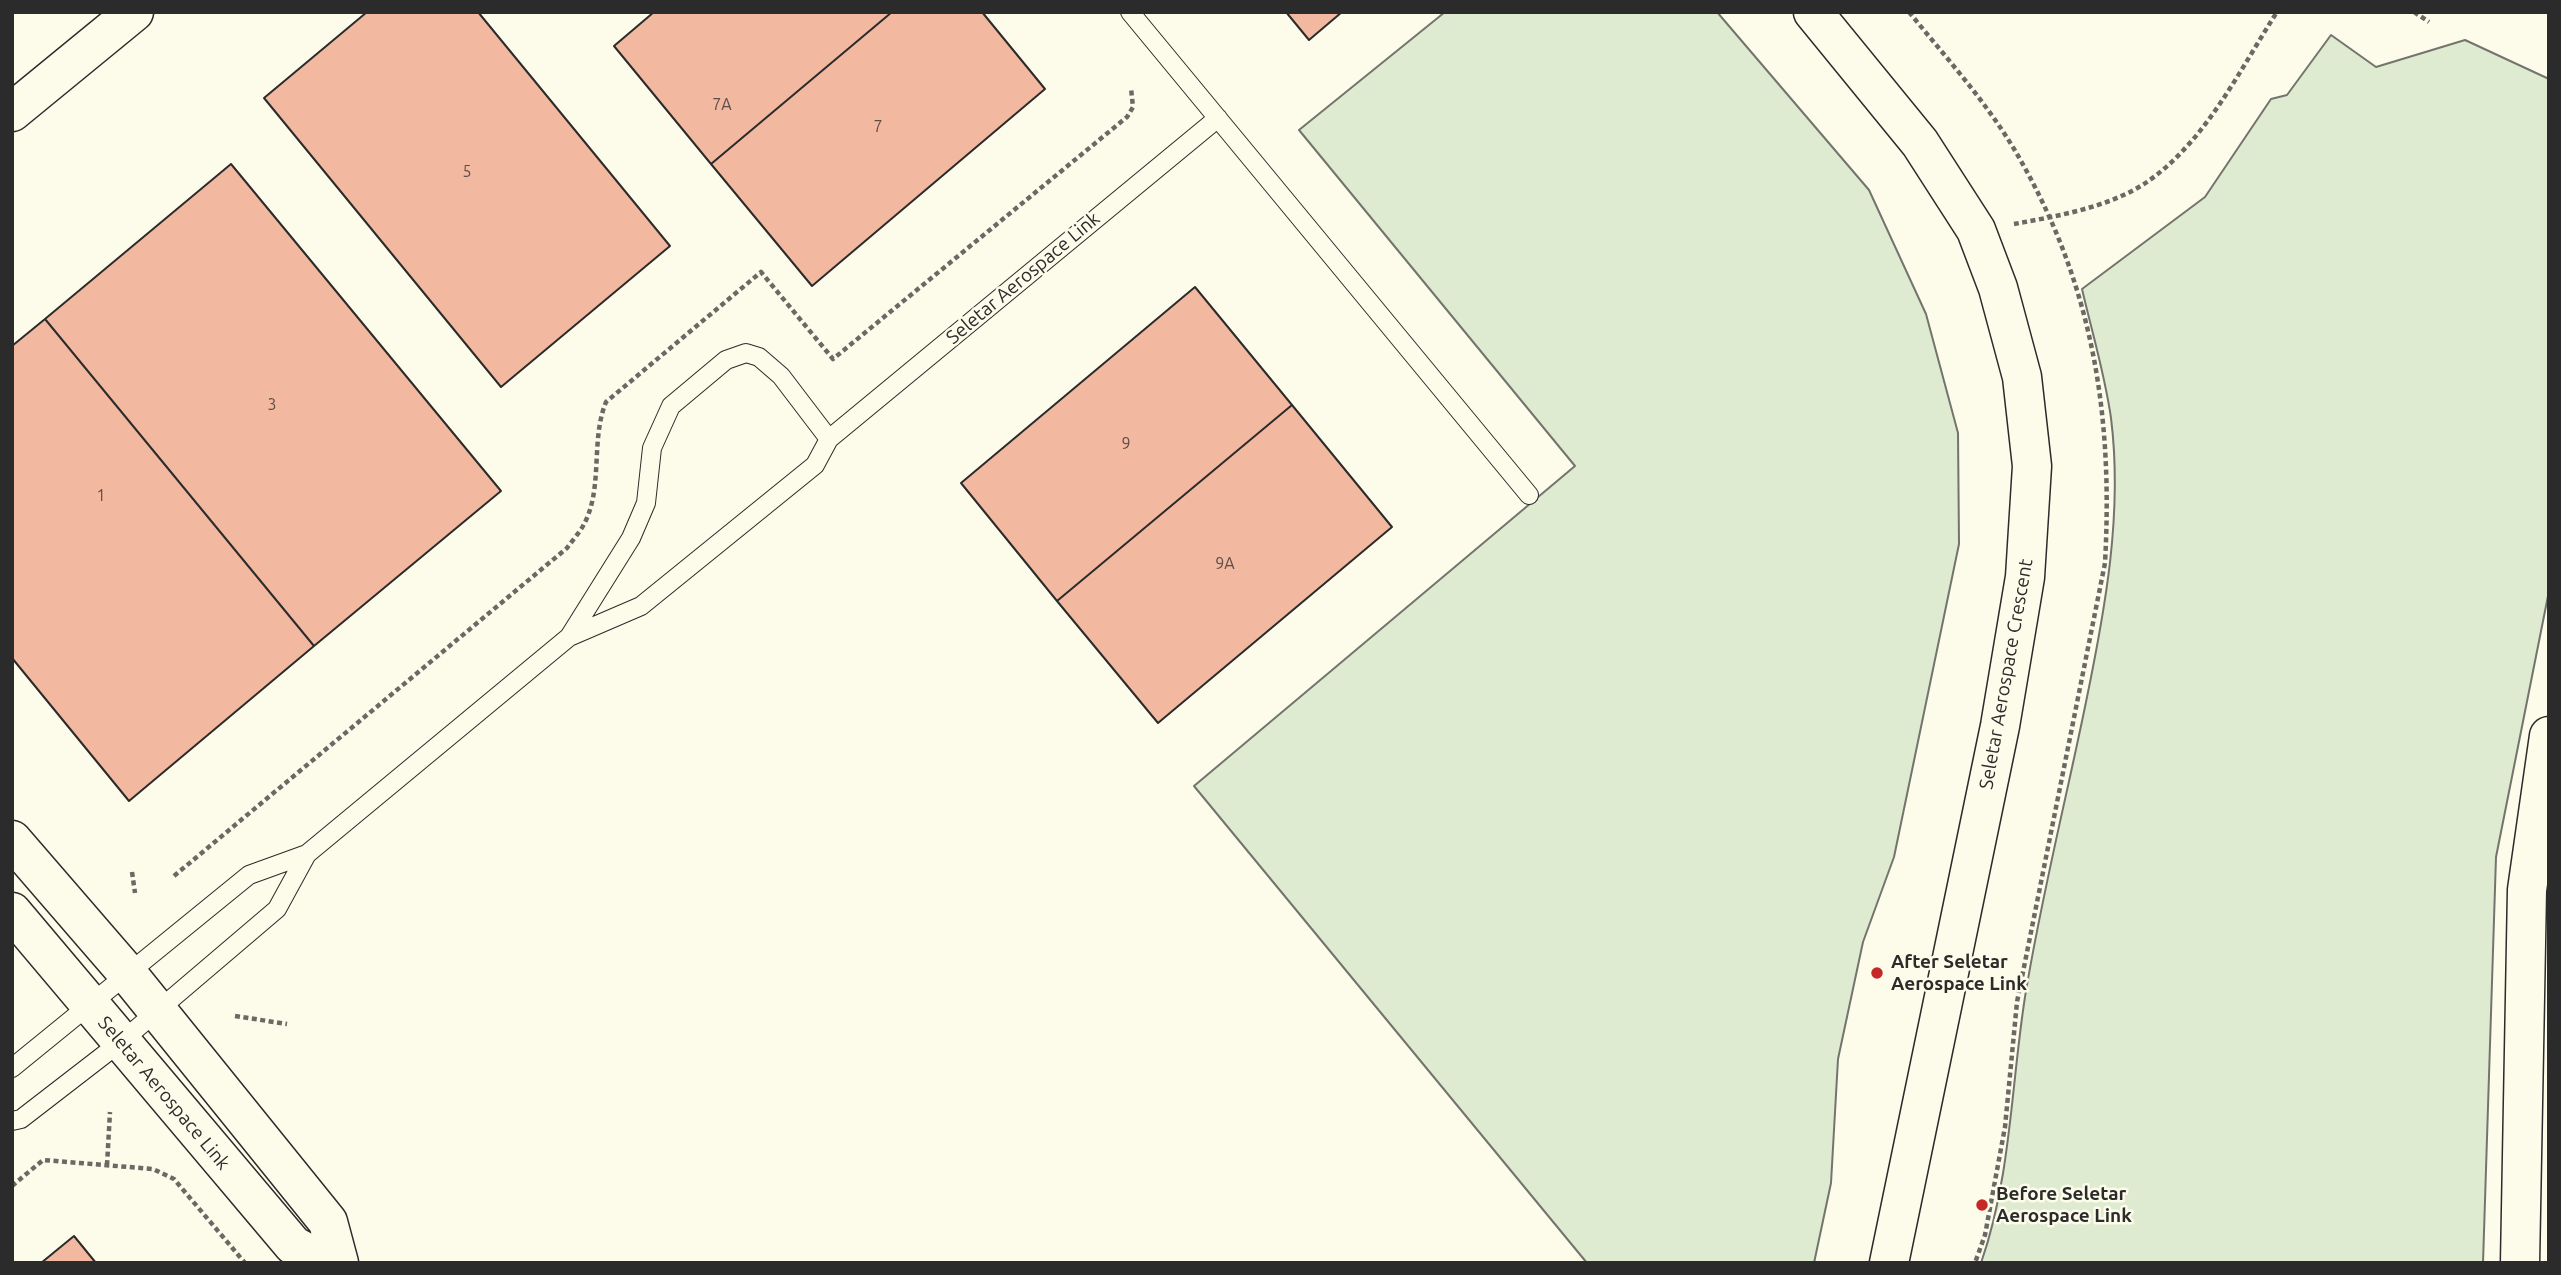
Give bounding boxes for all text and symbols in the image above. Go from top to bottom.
house number: 7A [712,95,732,115]
house number: 7 [873,117,883,137]
house number: 5 [462,162,472,182]
street label: Seletar Aerospace Link [942,207,1104,349]
house number: 3 [267,395,277,415]
house number: 9 [1121,434,1131,454]
house number: 1 [96,486,106,506]
house number: 9A [1215,554,1235,574]
street label: Seletar Aerospace Crescent [1974,557,2038,791]
place label: After Seletar Aerospace Link [1891,951,2027,995]
marker: After Seletar Aerospace Link [1869,965,1885,981]
street label: Seletar Aerospace Link [93,1012,235,1174]
place label: Before Seletar Aerospace Link [1996,1183,2132,1227]
marker: Before Seletar Aerospace Link [1974,1197,1990,1213]

